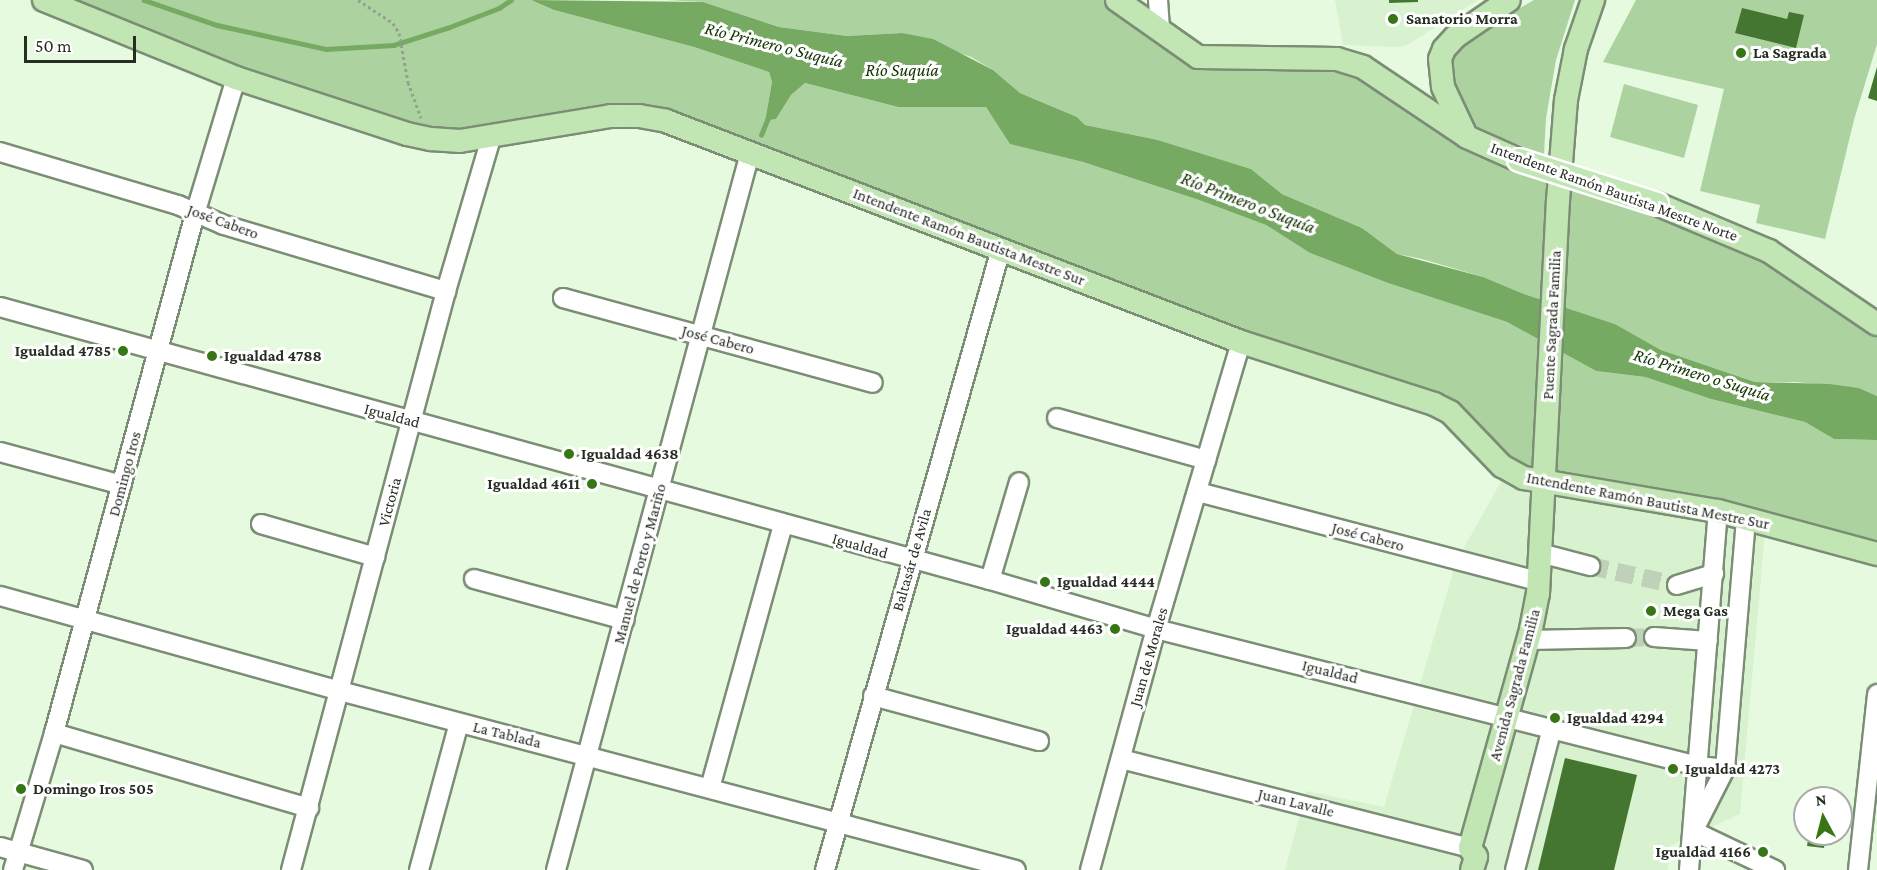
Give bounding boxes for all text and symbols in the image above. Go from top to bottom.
place label: Sanatorio Morra [1406,9,1518,29]
marker: Sanatorio Morra [1384,10,1402,28]
water label: Río Primero o Suquía [703,17,845,73]
scale bar [27,24,140,62]
text: 50 m [35,36,72,56]
place label: La Sagrada [1753,43,1827,63]
marker: La Sagrada [1734,46,1748,60]
water label: Río Suquía [865,59,939,81]
street label: Intendente Ramón Bautista Mestre Norte [1488,138,1740,246]
water label: Río Primero o Suquía [1178,168,1318,238]
street label: Intendente Ramón Bautista Mestre Sur [850,184,1088,290]
street label: José Cabero [185,200,261,244]
street label: Puente Sagrada Familia [1539,250,1565,400]
street label: José Cabero [680,321,756,359]
place label: Igualdad 4785 [15,341,111,361]
marker: Igualdad 4785 [116,344,130,358]
water label: Río Primero o Suquía [1631,344,1773,406]
place label: Igualdad 4788 [224,346,322,366]
marker: Igualdad 4788 [205,349,219,363]
street label: Igualdad [362,399,422,433]
street label: Domingo Iros [104,429,146,519]
place label: Igualdad 4638 [581,444,679,464]
marker: Igualdad 4638 [562,447,576,461]
street label: Intendente Ramón Bautista Mestre Sur [1525,468,1771,534]
place label: Igualdad 4611 [487,474,580,494]
street label: Victoria [374,475,406,529]
marker: Igualdad 4611 [585,477,599,491]
street label: Manuel de Porto y Mariño [609,482,671,646]
street label: Baltasár de Avila [888,507,936,613]
street label: José Cabero [1330,518,1406,556]
street label: Igualdad [830,529,890,563]
place label: Igualdad 4444 [1057,572,1155,592]
marker: Igualdad 4444 [1038,575,1052,589]
place label: Mega Gas [1663,601,1728,621]
marker: Mega Gas [1644,604,1658,618]
street label: Juan de Morales [1126,605,1172,709]
street label: Avenida Sagrada Familia [1485,607,1545,763]
place label: Igualdad 4463 [1006,619,1103,639]
marker: Igualdad 4463 [1108,622,1122,636]
street label: Igualdad [1300,656,1360,688]
place label: Igualdad 4294 [1567,708,1664,728]
marker: Igualdad 4294 [1548,711,1562,725]
street label: La Tablada [471,717,543,753]
place label: Igualdad 4273 [1685,759,1780,779]
marker: Igualdad 4273 [1666,762,1680,776]
place label: Domingo Iros 505 [33,779,154,799]
marker: Domingo Iros 505 [14,782,28,796]
street label: Juan Lavalle [1256,784,1336,822]
north arrow [1793,786,1853,846]
text: N [1815,791,1827,809]
place label: Igualdad 4166 [1656,842,1751,862]
marker: Igualdad 4166 [1756,845,1770,859]

